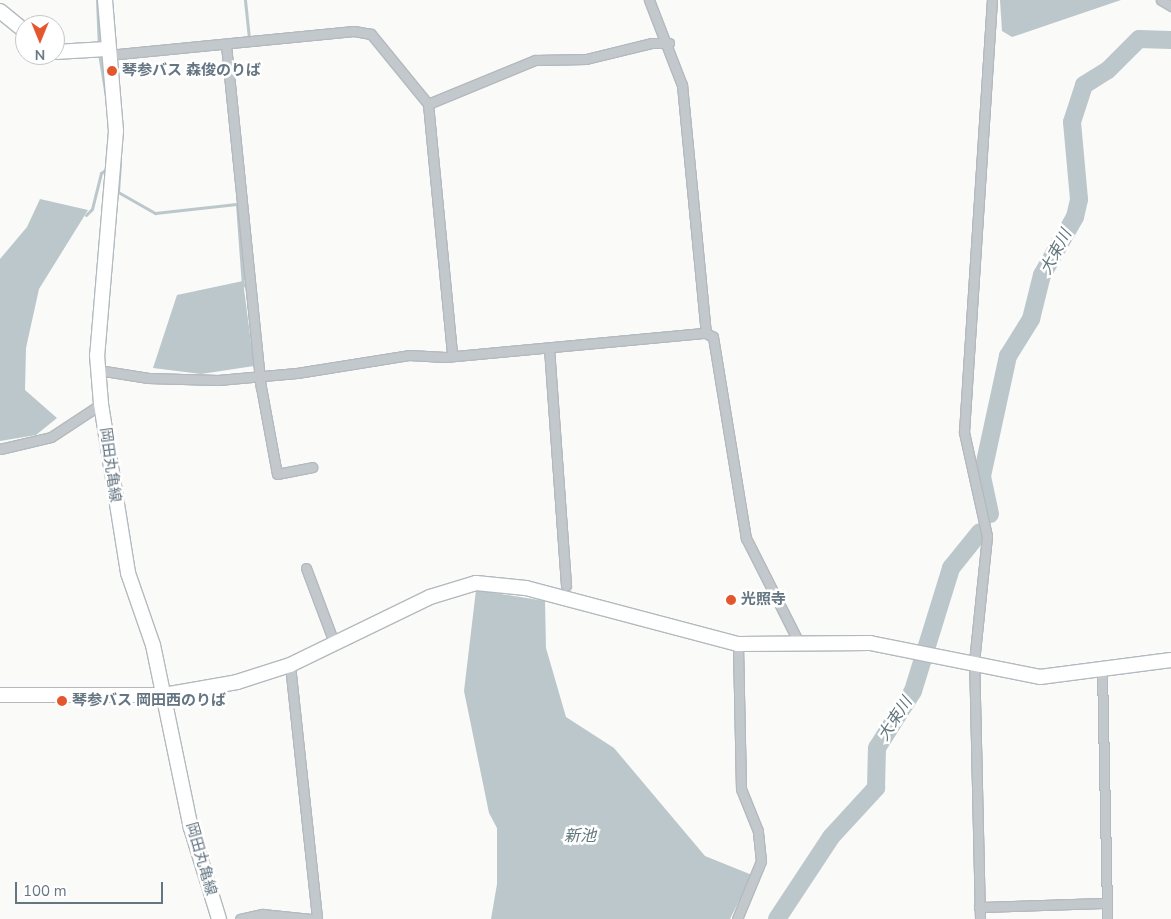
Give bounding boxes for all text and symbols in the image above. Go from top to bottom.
north arrow [15,15,65,65]
text: N [35,45,45,64]
place label: 琴参バス 森俊のりば [122,62,261,80]
marker: 琴参バス 森俊のりば [106,65,118,77]
water label: 大束川 [1036,226,1076,278]
street label: 岡田丸亀線 [96,427,124,503]
place label: 光照寺 [741,591,786,609]
marker: 光照寺 [725,594,737,606]
place label: 琴参バス 岡田西のりば [72,692,226,710]
water label: 大束川 [874,694,916,744]
marker: 琴参バス 岡田西のりば [56,695,68,707]
street label: 岡田丸亀線 [182,820,220,898]
water label: 新池 [564,826,596,846]
scale bar [18,872,165,904]
text: 100 m [23,881,67,901]

